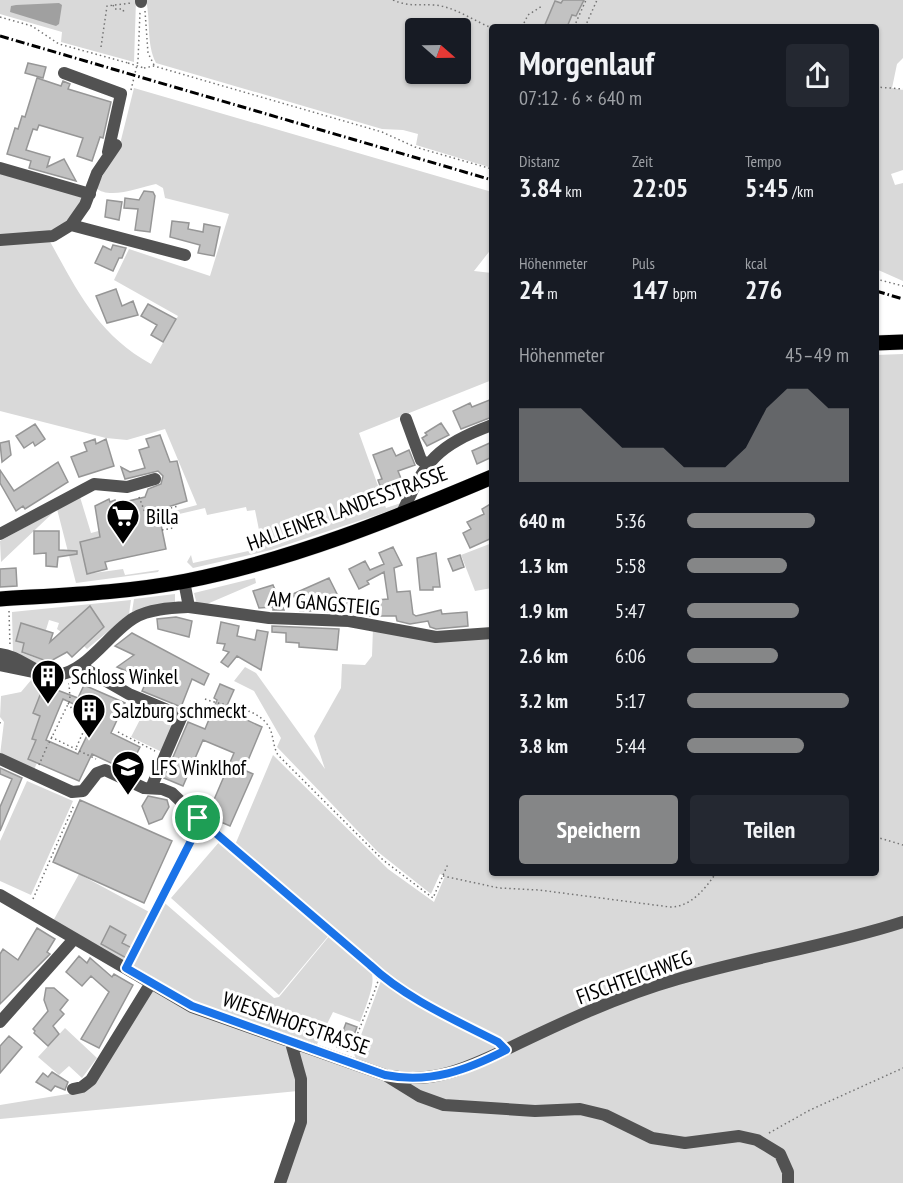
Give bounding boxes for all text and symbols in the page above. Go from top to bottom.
north arrow [405,18,471,84]
map controls [405,18,471,84]
text: Morgenlauf [519,41,654,84]
button: share [786,44,849,107]
text: 07:12 · 6 × 640 m [519,85,642,111]
text: Distanz [519,151,560,171]
text: Zeit [632,151,653,171]
text: Tempo [745,151,781,171]
text: 3.84 [519,171,562,204]
text: 22:05 [632,171,688,204]
text: 5:45 [745,171,789,204]
text: km [562,181,582,201]
text: /km [789,181,814,201]
text: Höhenmeter [519,253,587,273]
text: Puls [632,253,655,273]
text: kcal [745,253,767,273]
text: 24 [519,273,544,306]
text: 147 [632,273,669,306]
text: 276 [745,273,782,306]
text: m [544,283,558,303]
text: bpm [669,283,697,303]
text: Höhenmeter [519,342,605,368]
text: 45–49 m [785,342,849,368]
street label: HALLEINER LANDESSTRASSE [243,459,451,557]
supermarket icon: Billa [105,498,141,545]
place label: Billa [146,503,179,530]
text: 640 m [519,508,565,534]
text: 5:36 [615,508,646,534]
text: 1.3 km [519,553,568,579]
text: 5:58 [615,553,646,579]
street label: AM GANGSTEIG [267,585,381,621]
text: 1.9 km [519,598,568,624]
text: 5:47 [615,598,646,624]
text: 2.6 km [519,643,568,669]
text: 6:06 [615,643,646,669]
building icon: Schloss Winkel [30,658,66,705]
place label: Schloss Winkel [71,663,178,690]
text: 3.2 km [519,688,568,714]
text: 5:17 [615,688,646,714]
building icon: Salzburg schmeckt [71,692,107,739]
place label: Salzburg schmeckt [112,697,247,724]
text: 3.8 km [519,733,568,759]
text: 5:44 [615,733,646,759]
school or university icon: LFS Winklhof [110,749,146,796]
place label: LFS Winklhof [151,754,247,781]
pin [172,792,223,843]
button: Speichern [519,795,678,864]
button: Teilen [690,795,849,864]
icon: arrive [181,801,214,834]
street label: FISCHTEICHWEG [573,944,695,1010]
street label: WIESENHOFSTRASSE [219,985,373,1061]

